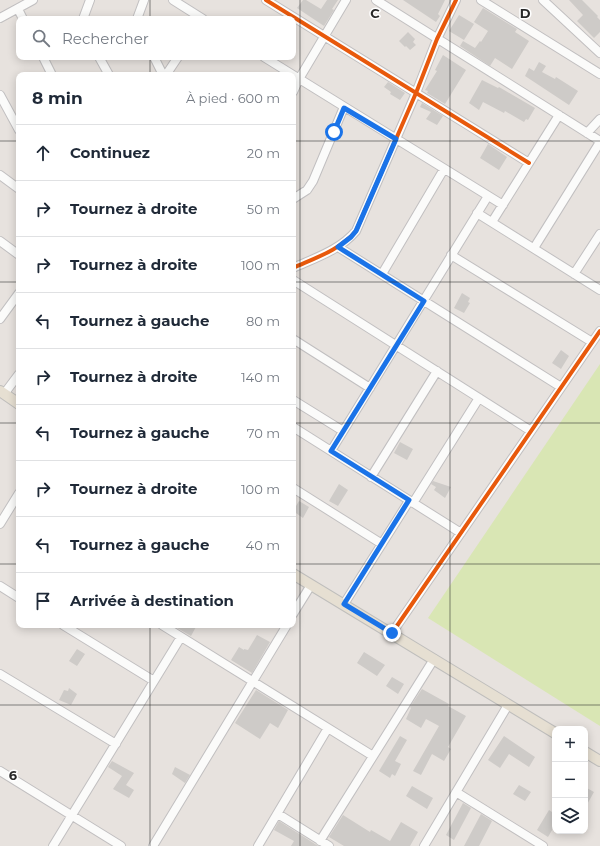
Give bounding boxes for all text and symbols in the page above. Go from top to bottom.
text: C [370,5,380,21]
text: D [520,5,531,21]
search box [16,16,296,60]
icon: search [30,27,52,49]
text: Rechercher [62,29,149,48]
text: 8 min [32,88,83,108]
text: À pied · 600 m [186,90,280,106]
route start [325,123,343,141]
icon: ahead [32,142,54,164]
text: Continuez [70,143,150,162]
text: 20 m [247,145,280,161]
icon: right [32,198,54,220]
text: Tournez à droite [70,199,198,218]
text: 50 m [247,201,280,217]
icon: right [32,254,54,276]
text: Tournez à droite [70,255,198,274]
text: 100 m [241,257,280,273]
icon: left [32,310,54,332]
text: Tournez à gauche [70,311,209,330]
text: 80 m [246,313,280,329]
icon: right [32,366,54,388]
text: Tournez à droite [70,367,198,386]
text: 140 m [241,369,280,385]
icon: left [32,422,54,444]
text: Tournez à gauche [70,423,209,442]
text: 70 m [247,425,280,441]
icon: right [32,478,54,500]
text: Tournez à droite [70,479,198,498]
text: 100 m [241,481,280,497]
icon: left [32,534,54,556]
text: Tournez à gauche [70,535,209,554]
text: 40 m [246,537,280,553]
icon: arrive [32,590,54,612]
text: Arrivée à destination [70,591,234,610]
route end [383,624,401,642]
map controls [552,726,588,834]
button: + [552,726,588,762]
button: − [552,762,588,798]
text: 6 [9,767,18,783]
button: layers [552,798,588,834]

